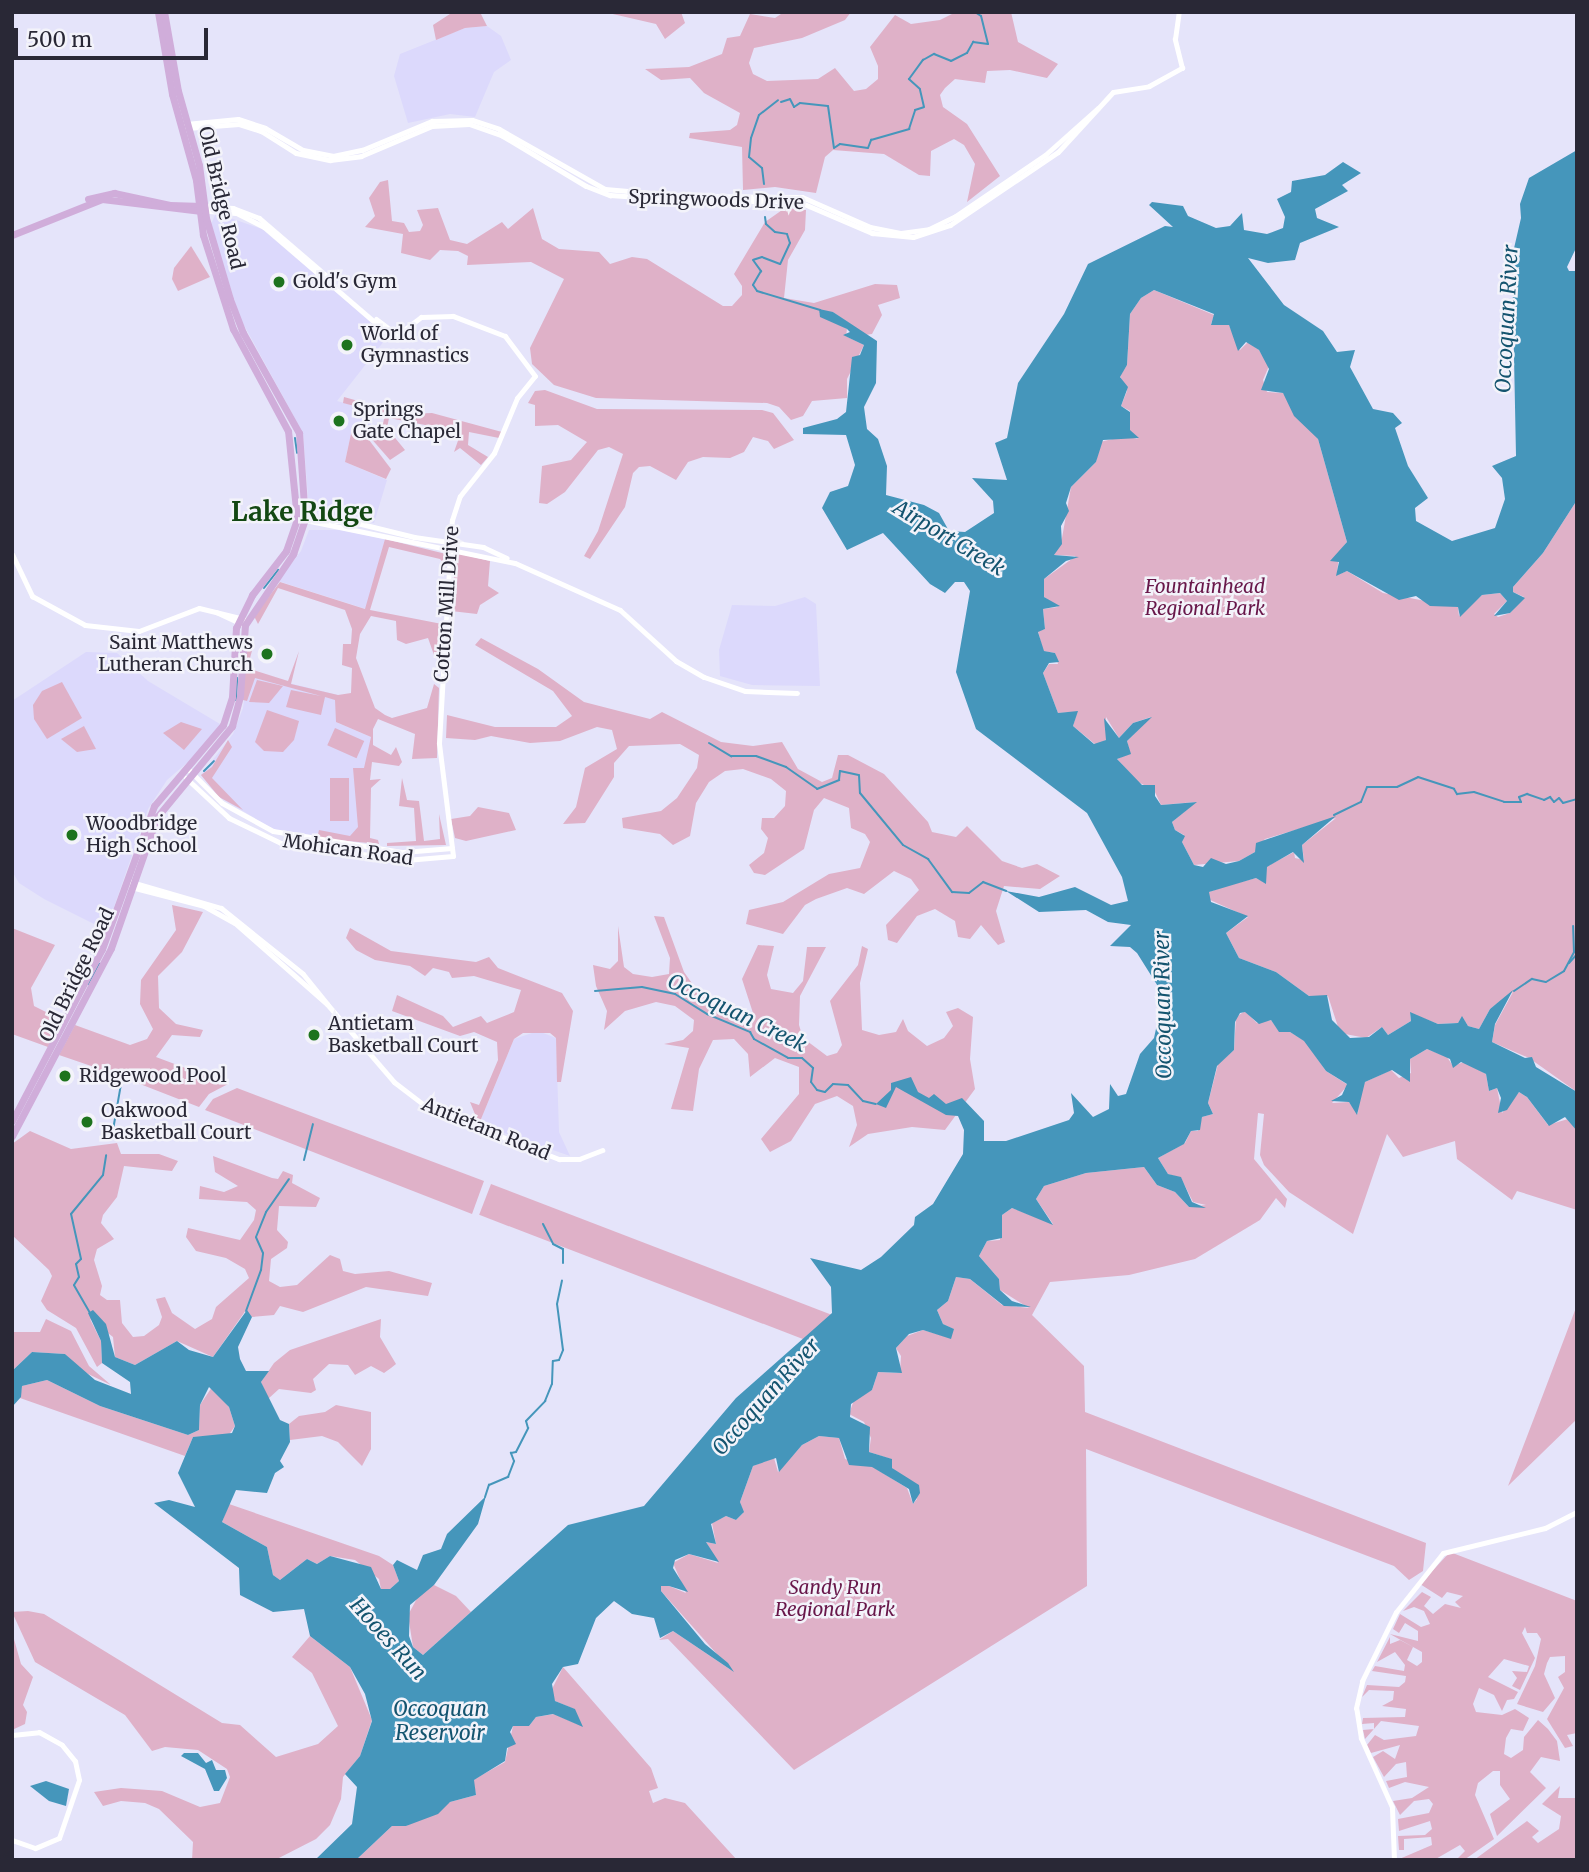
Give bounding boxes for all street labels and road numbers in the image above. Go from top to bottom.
street label: Old Bridge Road [193,124,249,272]
street label: Springwoods Drive [628,186,804,214]
street label: Cotton Mill Drive [430,525,464,683]
street label: Mohican Road [282,830,414,870]
street label: Old Bridge Road [35,904,119,1046]
street label: Antietam Road [418,1093,554,1165]

